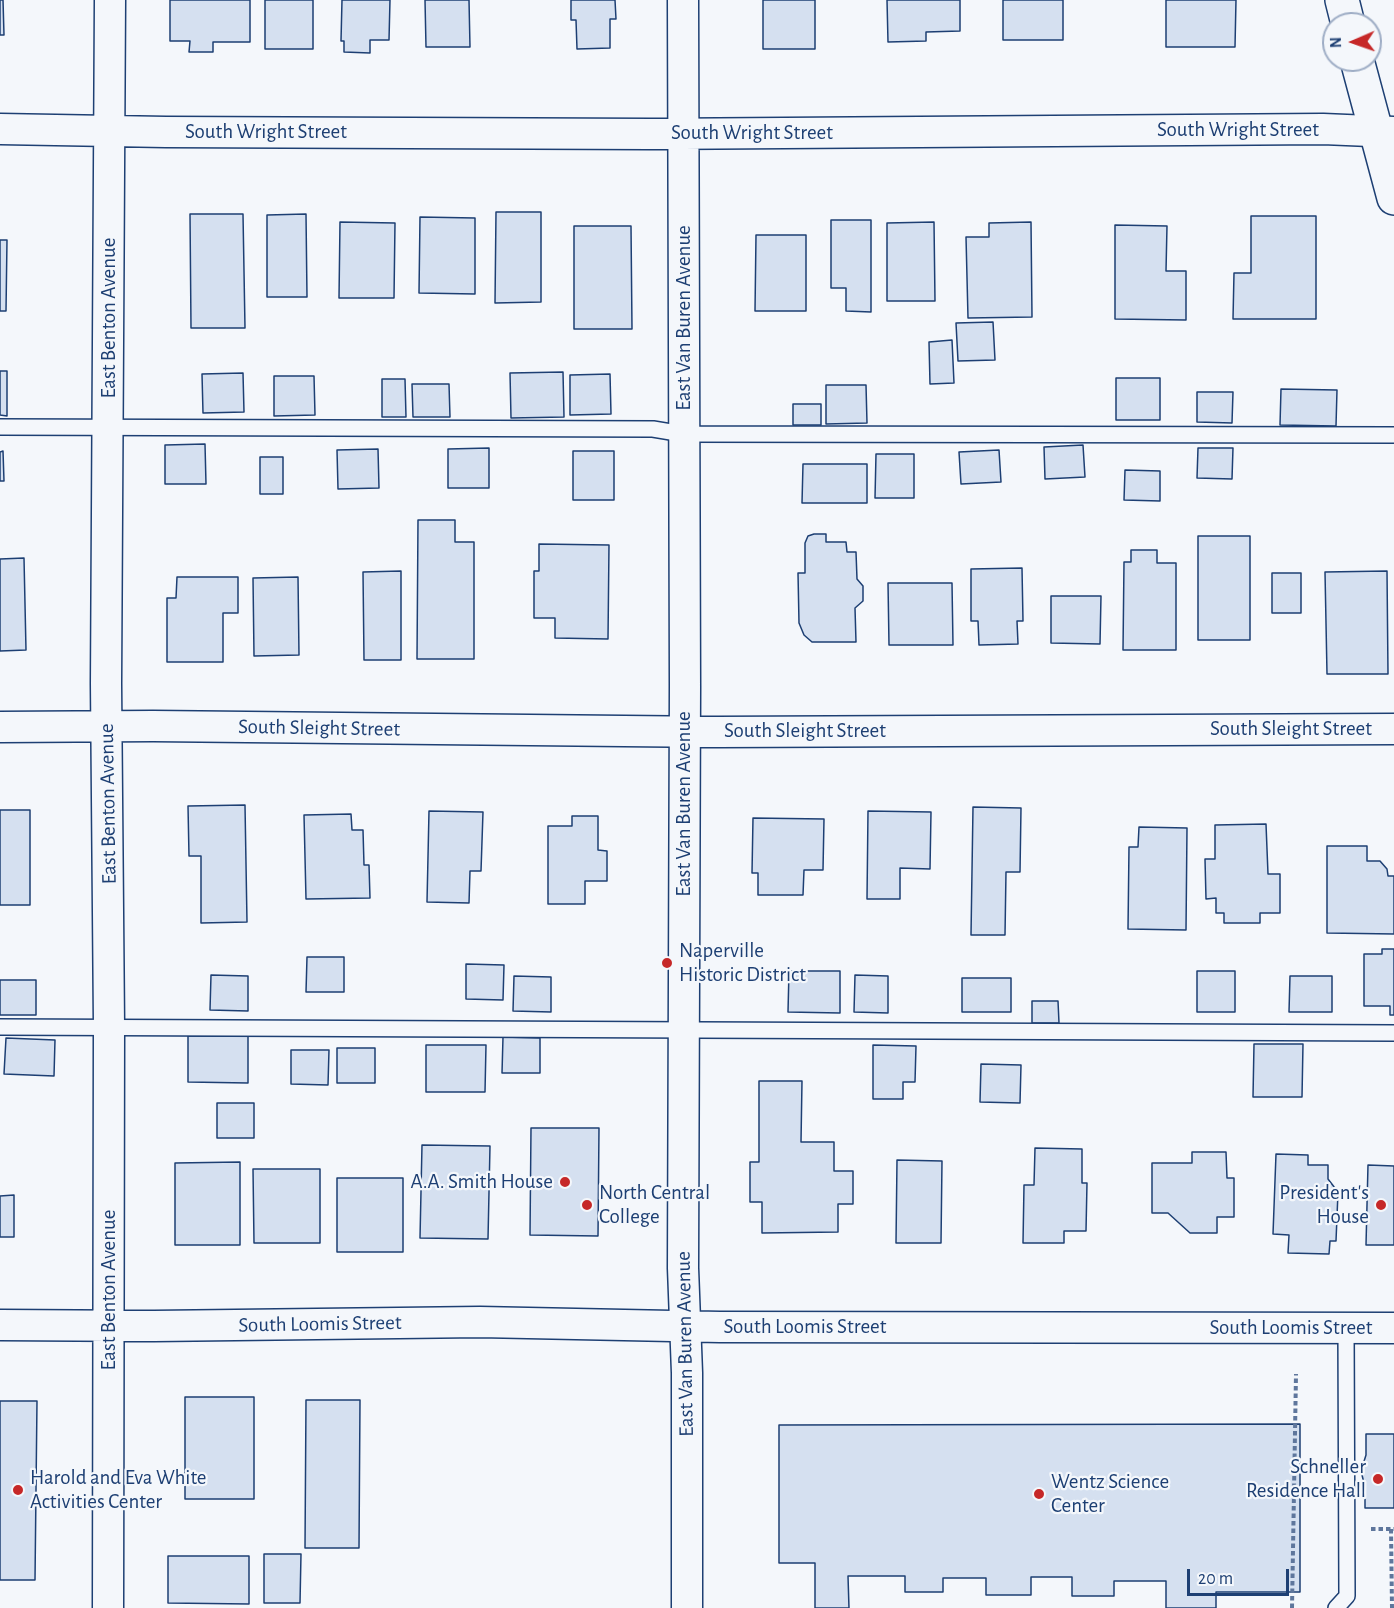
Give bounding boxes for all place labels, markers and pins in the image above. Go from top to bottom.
place label: Naperville Historic District [679,938,806,988]
marker: Naperville Historic District [660,956,674,970]
place label: A.A. Smith House [411,1169,553,1195]
marker: A.A. Smith House [558,1175,572,1189]
place label: North Central College [599,1180,710,1230]
place label: President's House [1279,1180,1369,1230]
marker: North Central College [580,1198,594,1212]
marker: President's House [1374,1198,1388,1212]
place label: Schneller Residence Hall [1246,1454,1366,1504]
place label: Harold and Eva White Activities Center [30,1465,207,1515]
place label: Wentz Science Center [1051,1469,1169,1519]
marker: Schneller Residence Hall [1371,1472,1385,1486]
marker: Harold and Eva White Activities Center [11,1483,25,1497]
marker: Wentz Science Center [1032,1487,1046,1501]

